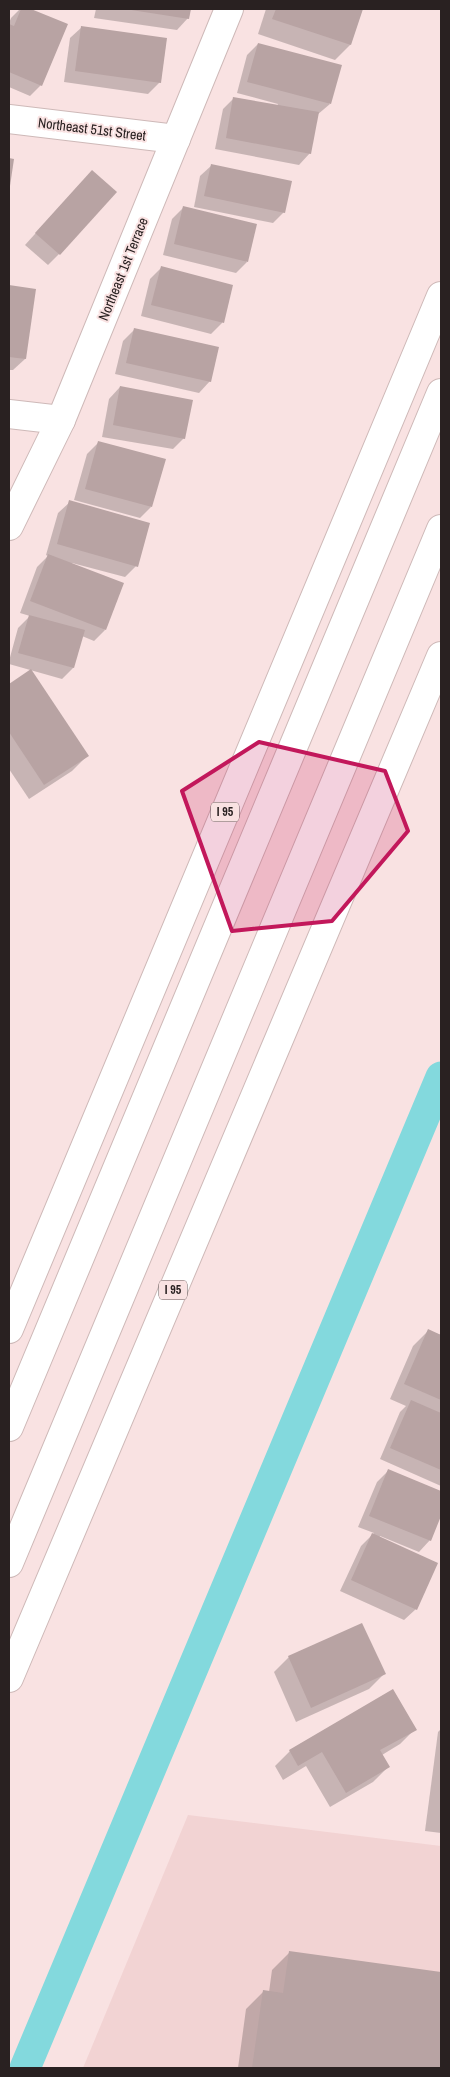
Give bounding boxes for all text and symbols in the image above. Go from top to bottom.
street label: Northeast 51st Street [37,113,147,145]
street label: Northeast 1st Terrace [94,215,152,323]
road number: I 95 [211,802,239,822]
road number: I 95 [159,1280,187,1300]

